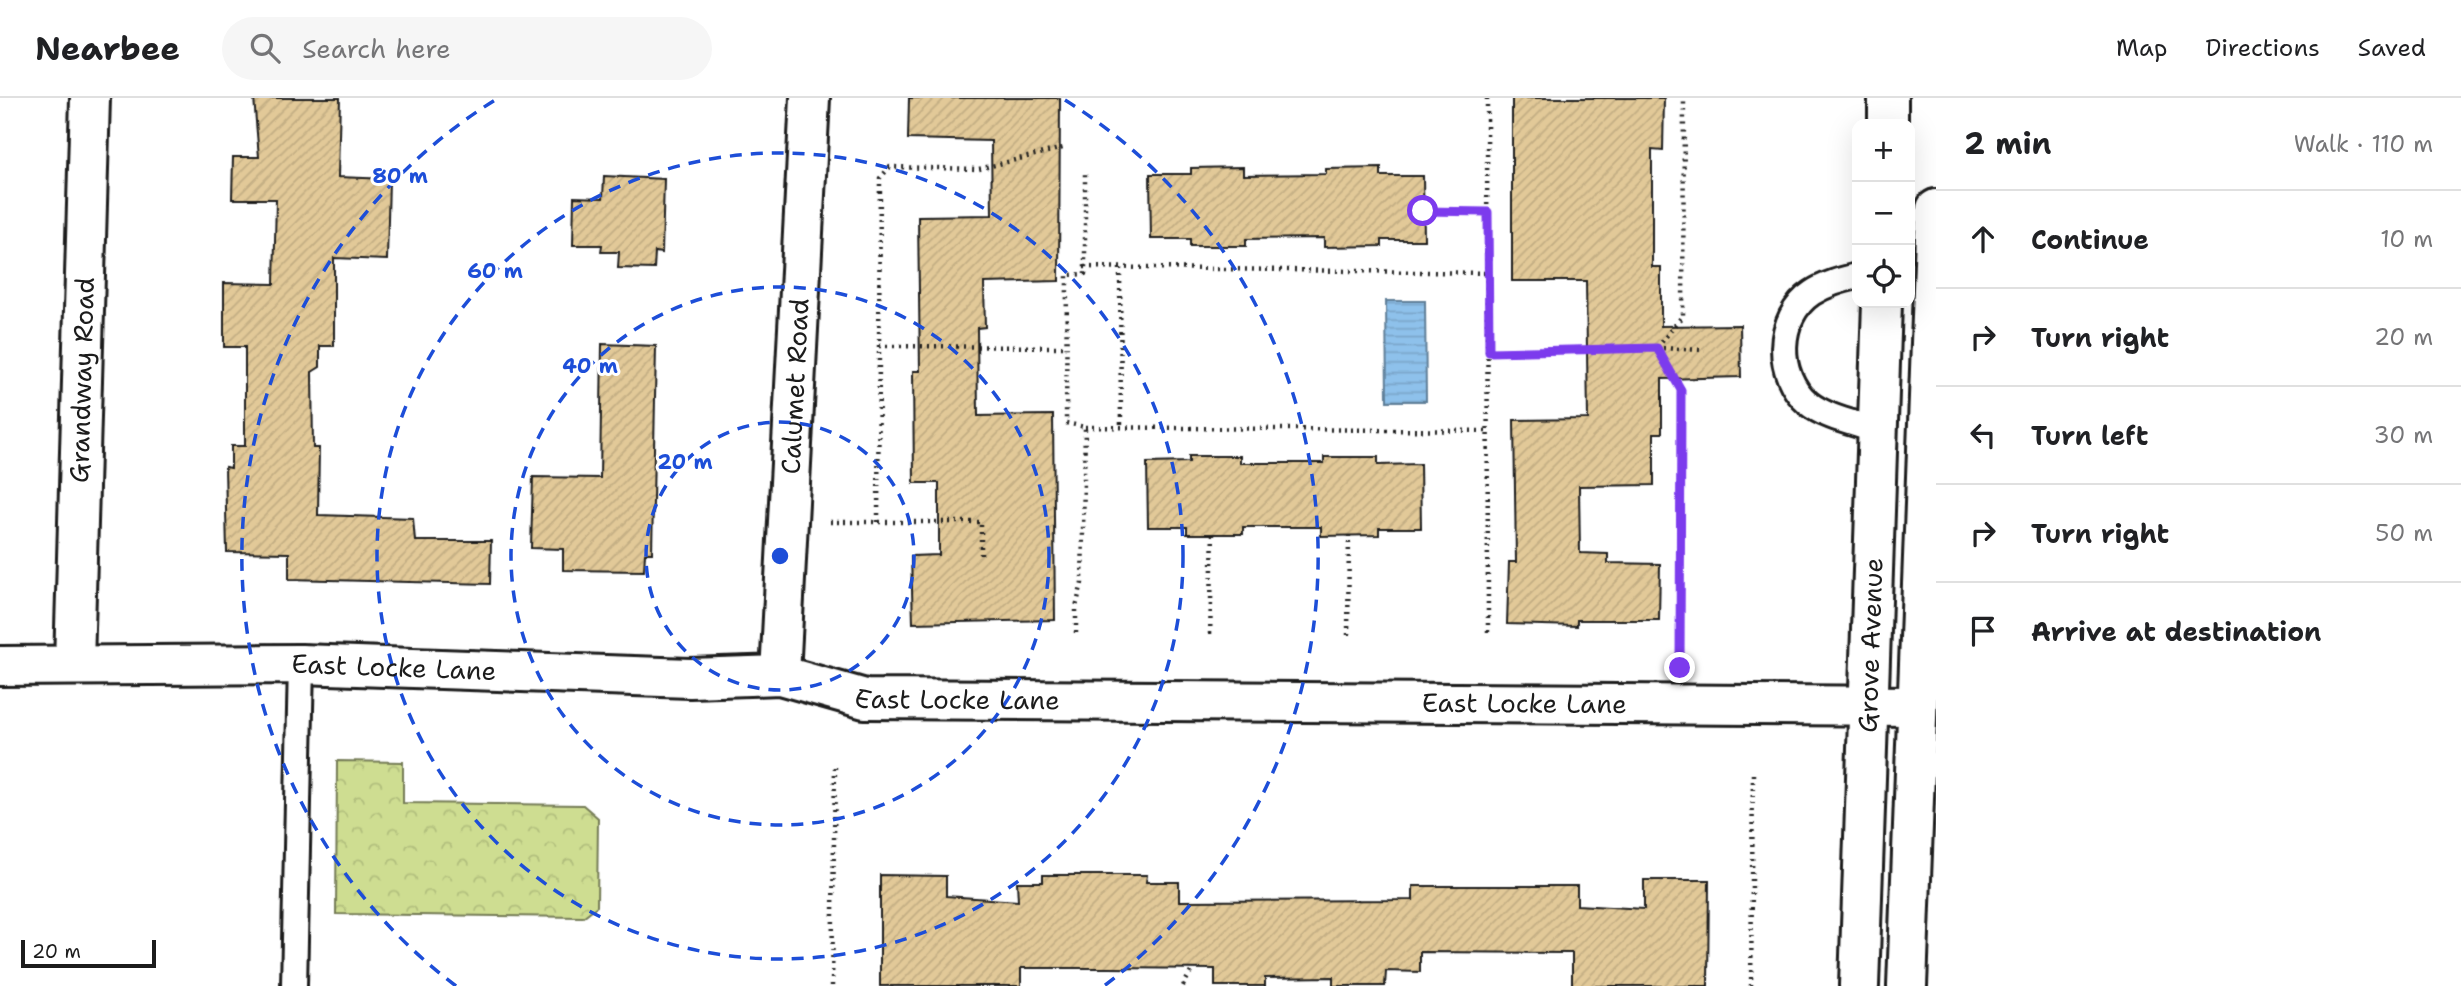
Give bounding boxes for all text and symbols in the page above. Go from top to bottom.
search box [222,17,712,80]
text: Nearbee [35,26,180,71]
icon: search [246,29,284,67]
text: Search here [302,31,451,66]
text: Map [2116,32,2167,64]
text: Directions [2205,32,2320,64]
text: Saved [2358,32,2426,64]
map controls [1852,119,1915,308]
button: + [1852,119,1915,182]
text: 2 min [1964,123,2051,164]
text: Walk · 110 m [2294,129,2433,159]
text: 80 m [372,162,428,190]
button: − [1852,182,1915,245]
route start [1407,195,1438,226]
icon: ahead [1964,220,2002,258]
text: Continue [2031,222,2149,257]
text: 10 m [2380,224,2433,254]
button: locate [1852,245,1915,308]
text: 60 m [467,257,523,285]
street label: Grandway Road [61,277,102,483]
street label: Calumet Road [772,297,817,475]
icon: right [1964,318,2002,356]
text: Turn right [2031,320,2169,355]
text: 20 m [2374,322,2433,352]
text: 40 m [562,352,618,380]
icon: left [1964,416,2002,454]
text: Turn left [2031,418,2148,453]
text: 30 m [2374,420,2433,450]
text: 20 m [657,448,713,476]
icon: right [1964,514,2002,552]
text: Turn right [2031,516,2169,551]
text: 50 m [2375,518,2433,548]
centre of rings [768,544,792,568]
street label: Grove Avenue [1850,557,1890,733]
icon: arrive [1964,612,2002,650]
text: Arrive at destination [2031,614,2321,649]
street label: East Locke Lane [291,646,497,688]
route end [1664,652,1695,683]
street label: East Locke Lane [851,679,1060,717]
street label: East Locke Lane [1422,685,1627,721]
scale bar [21,937,156,969]
text: 20 m [32,939,81,964]

